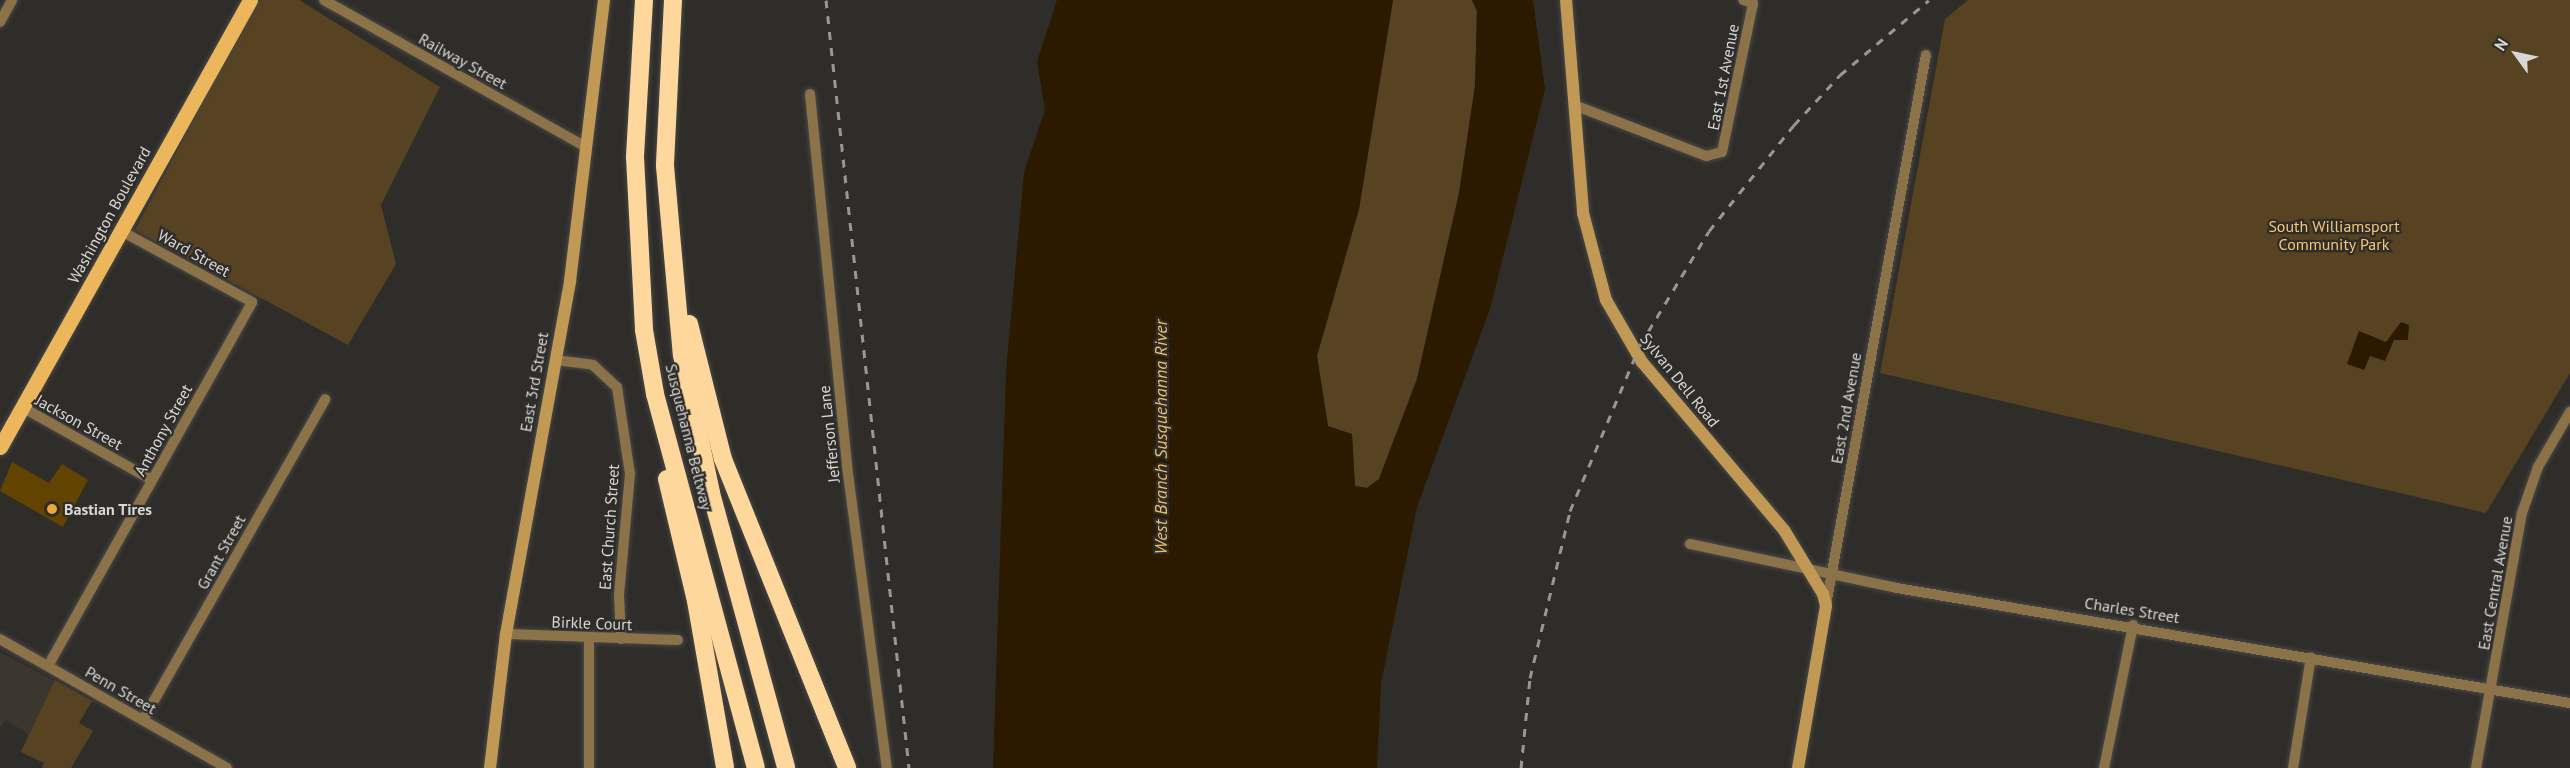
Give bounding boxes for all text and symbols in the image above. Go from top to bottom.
street label: East 1st Avenue [1703,22,1743,132]
north arrow [2486,24,2546,84]
street label: Railway Street [415,29,511,93]
text: N [2490,34,2512,54]
street label: Washington Boulevard [63,143,155,287]
park label: South Williamsport Community Park [2268,216,2400,254]
street label: Ward Street [154,225,234,281]
water label: West Branch Susquehanna River [1150,320,1172,554]
street label: Sylvan Dell Road [1636,329,1724,431]
street label: East 3rd Street [516,331,552,433]
street label: East 2nd Avenue [1827,351,1865,465]
street label: Susquehanna Beltway [662,362,716,512]
street label: Anthony Street [130,381,196,479]
street label: Jefferson Lane [814,385,844,483]
street label: Jackson Street [32,390,126,454]
street label: East Church Street [595,463,623,591]
place label: Bastian Tires [64,499,153,519]
marker: Bastian Tires [45,502,59,516]
street label: Grant Street [193,511,249,593]
street label: East Central Avenue [2474,514,2516,652]
street label: Charles Street [2083,593,2181,627]
street label: Birkle Court [551,612,633,634]
street label: Penn Street [82,662,160,718]

